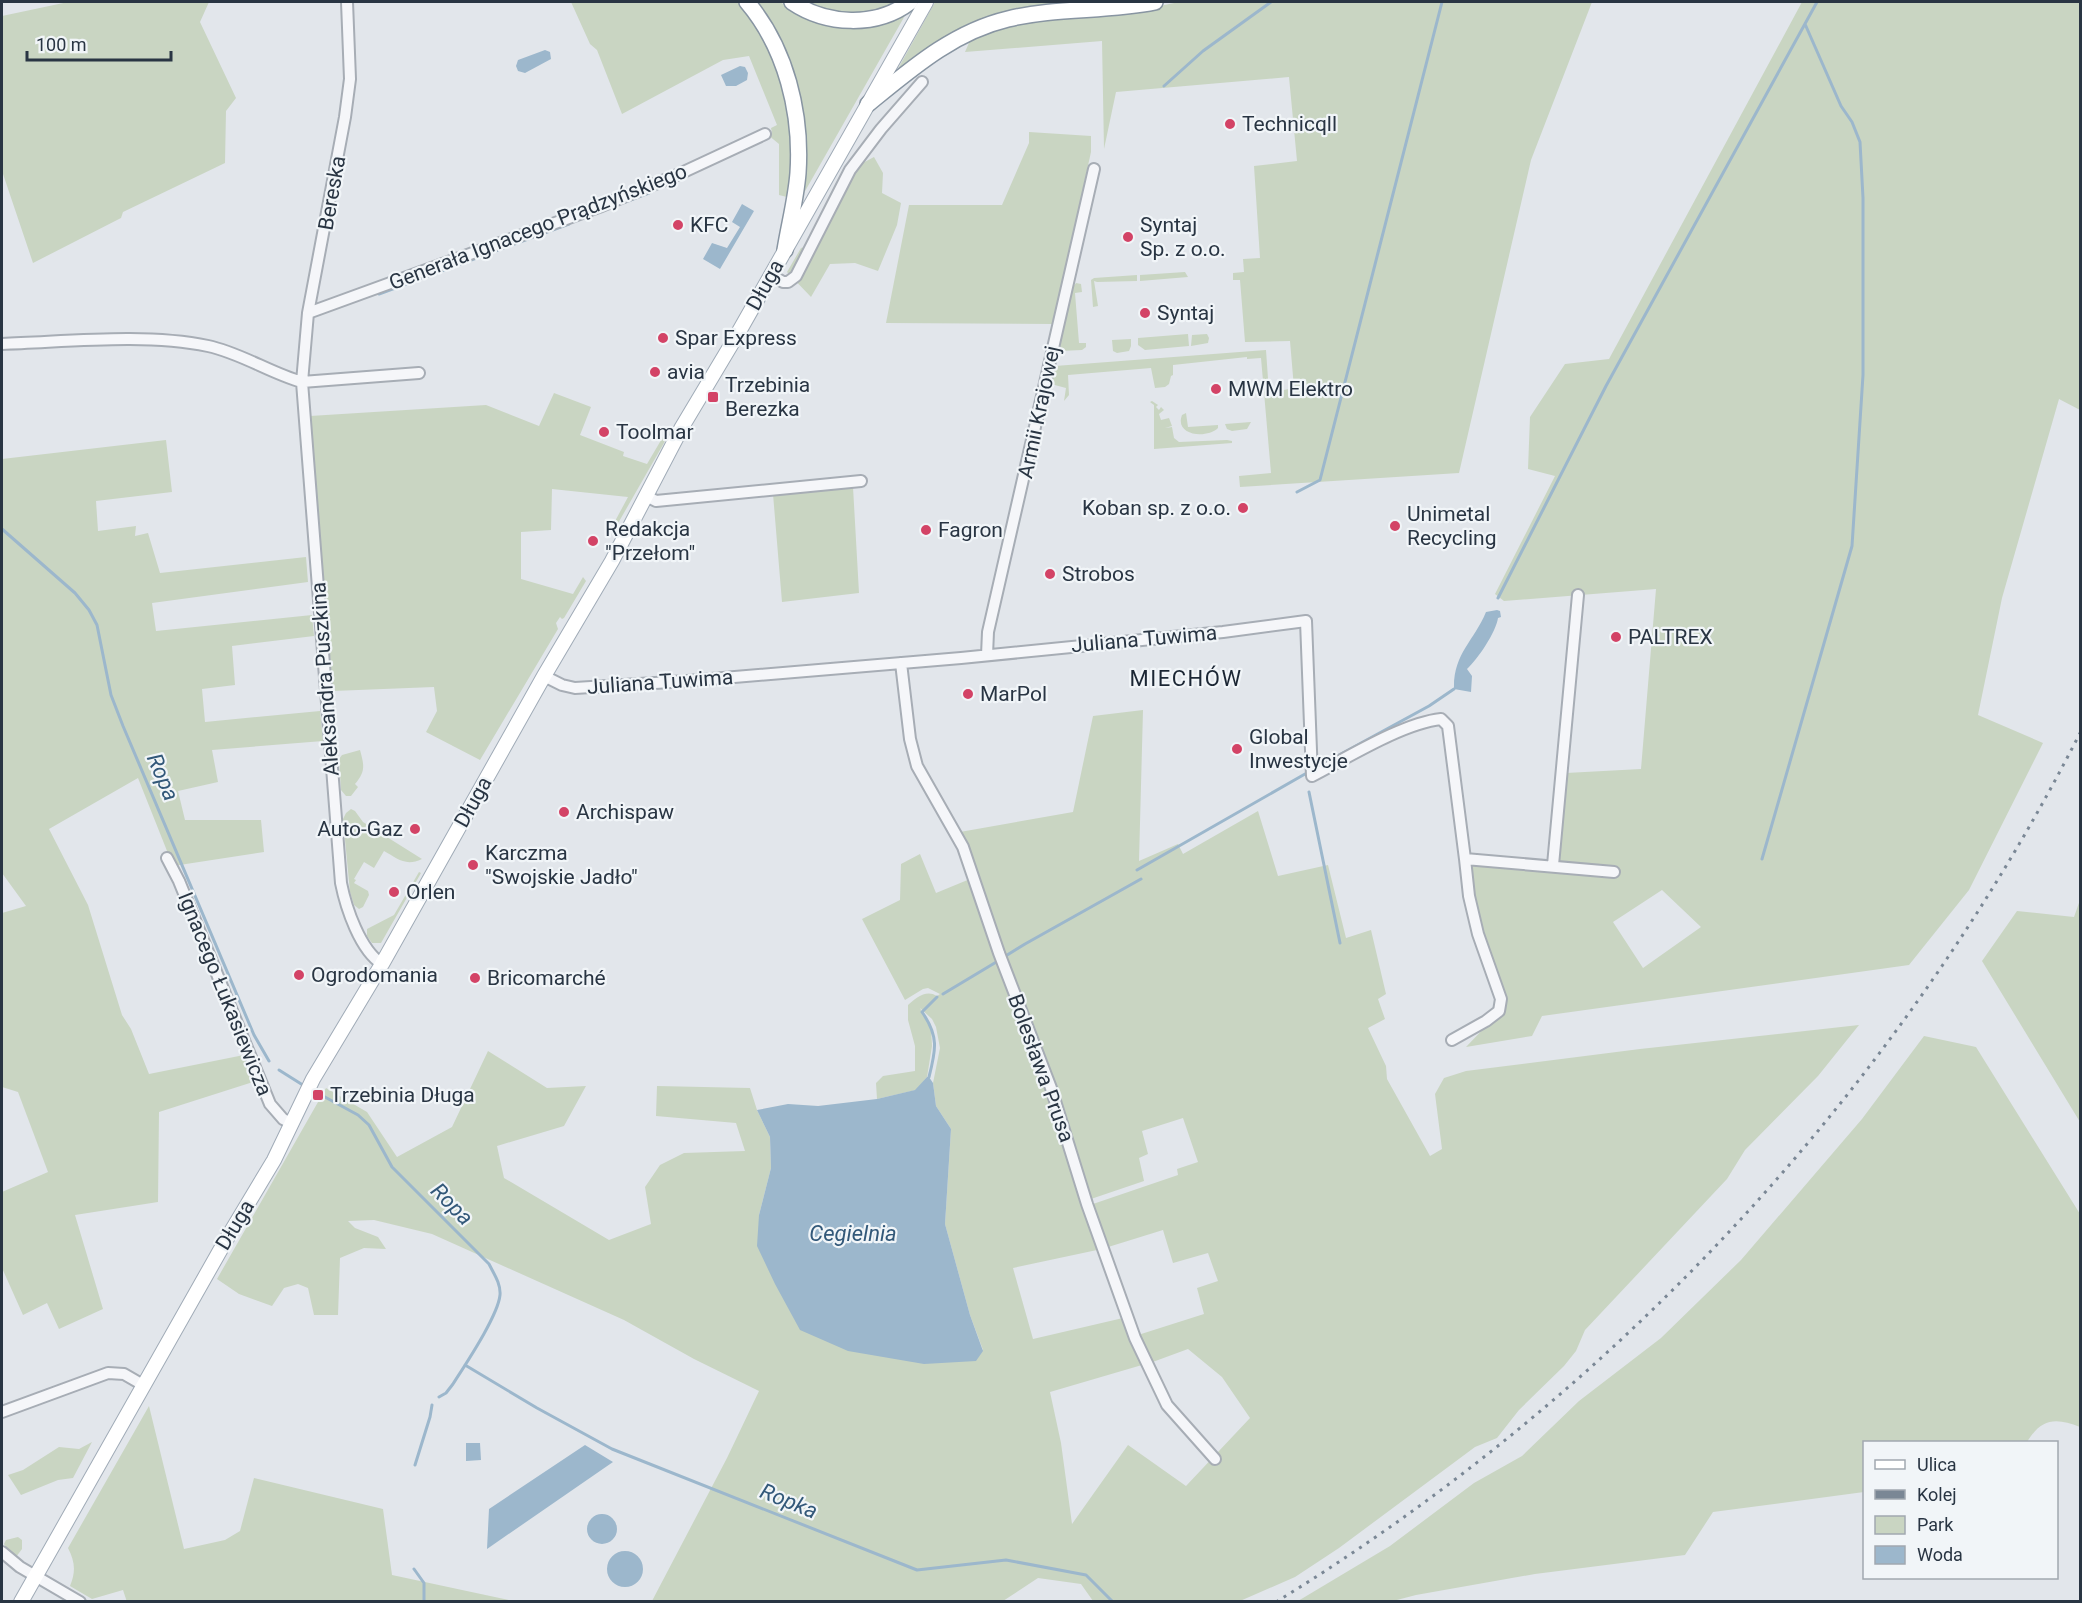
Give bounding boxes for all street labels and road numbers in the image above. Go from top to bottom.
street label: Bereska [314,154,350,232]
street label: Generała Ignacego Prądzyńskiego [386,159,690,295]
street label: Długa [741,255,789,315]
street label: Armii Krajowej [1013,344,1065,480]
street label: Aleksandra Puszkina [306,581,344,777]
street label: Juliana Tuwima [1070,621,1218,657]
street label: Juliana Tuwima [586,665,734,699]
street label: Długa [449,772,497,832]
street label: Ignacego Łukasiewicza [173,889,277,1099]
street label: Bolesława Prusa [1003,991,1079,1145]
street label: Długa [211,1196,259,1254]

